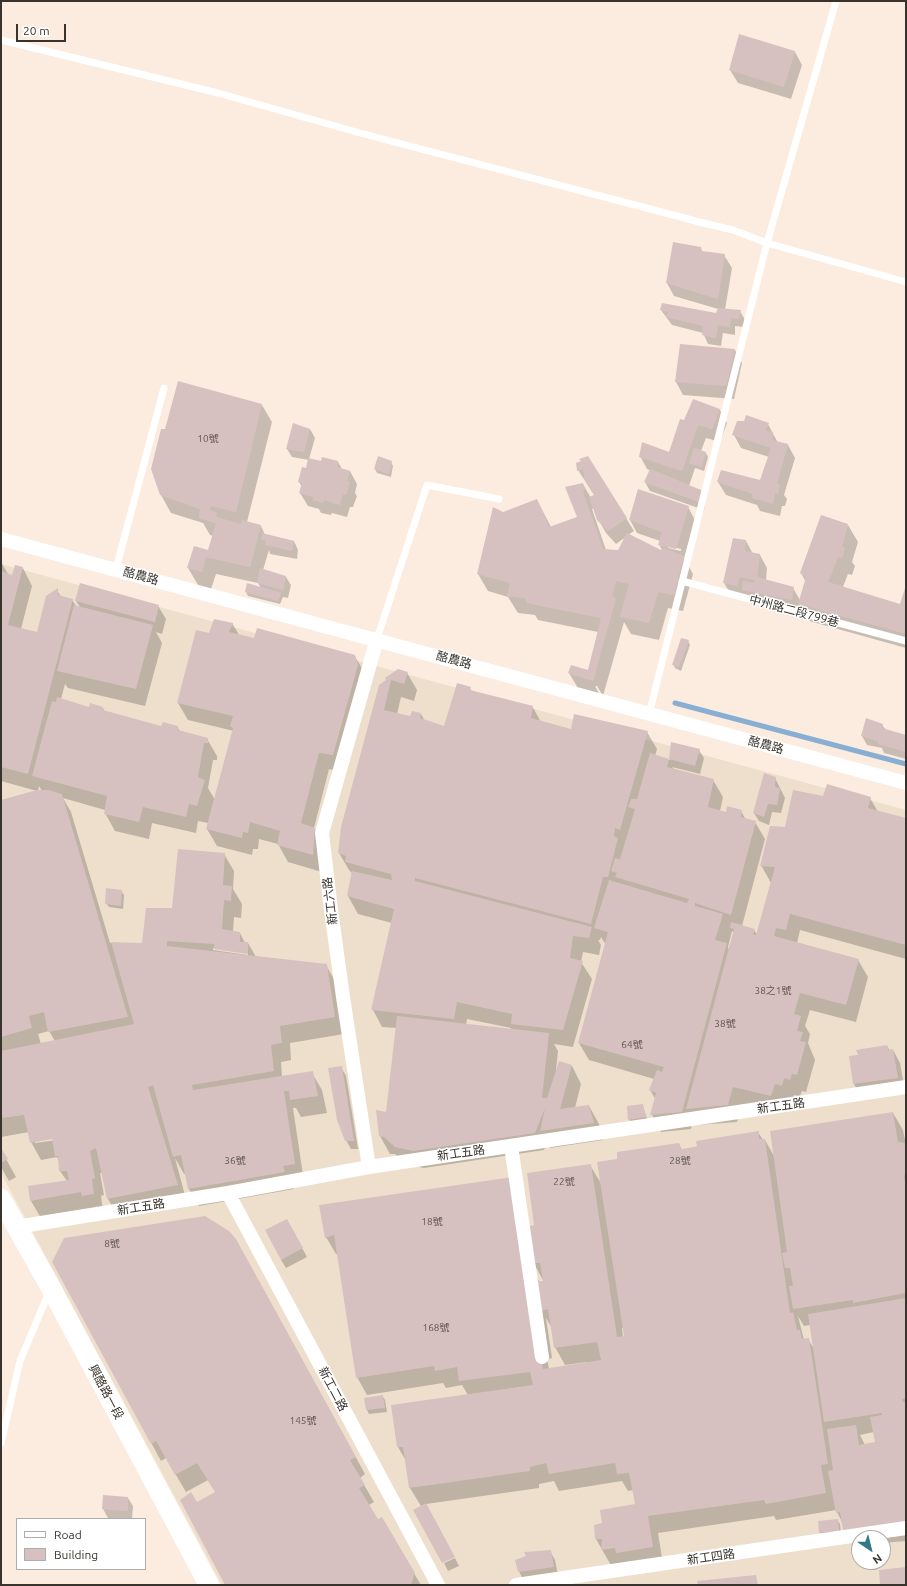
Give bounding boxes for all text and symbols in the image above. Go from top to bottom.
scale bar [18,16,68,42]
text: 20 m [23,24,50,37]
house number: 10號 [197,433,219,445]
street label: 酪農路 [122,564,160,588]
street label: 中州路二段799巷 [748,592,840,630]
street label: 酪農路 [435,648,473,672]
street label: 酪農路 [747,733,785,757]
street label: 新工六路 [320,876,340,926]
house number: 38之1號 [755,985,791,997]
house number: 38號 [714,1018,736,1030]
house number: 64號 [621,1039,643,1051]
street label: 新工五路 [756,1096,806,1116]
street label: 新工五路 [436,1143,486,1163]
house number: 36號 [224,1155,246,1167]
house number: 28號 [669,1155,691,1167]
house number: 22號 [553,1176,575,1188]
street label: 新工五路 [116,1196,166,1218]
house number: 18號 [421,1216,443,1228]
house number: 8號 [104,1238,120,1250]
house number: 168號 [423,1322,449,1334]
street label: 興酪路一段 [86,1362,126,1422]
street label: 新工二路 [315,1364,351,1414]
house number: 145號 [290,1415,316,1427]
legend [16,1518,146,1570]
text: Road [54,1528,82,1541]
north arrow [851,1530,891,1570]
street label: 新工四路 [686,1547,736,1567]
text: Building [54,1548,98,1561]
text: N [871,1552,884,1566]

